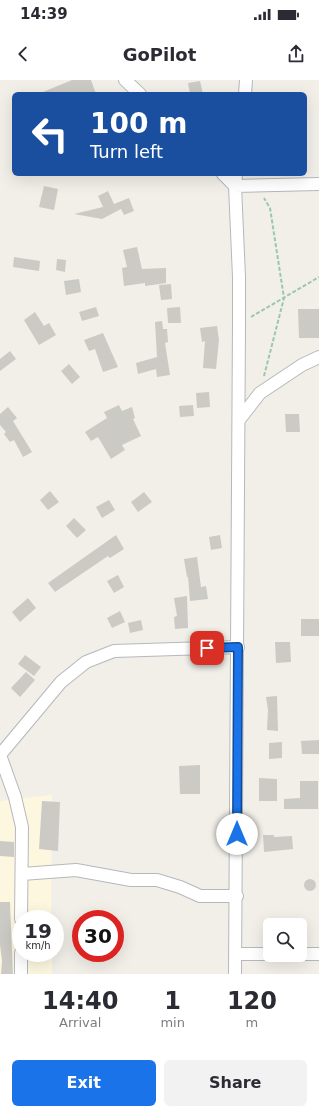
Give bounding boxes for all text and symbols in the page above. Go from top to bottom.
text: 14:39 [20,5,68,23]
icon: back [12,43,34,65]
icon: share [285,43,307,65]
text: GoPilot [123,44,196,65]
text: 100 m [90,107,187,140]
icon: left [24,108,76,160]
text: Turn left [90,141,163,162]
pin [190,631,224,665]
icon: arrive [196,637,218,659]
position arrow [216,813,258,855]
speed limit sign: 30 [72,910,124,962]
map controls [263,918,307,962]
button: search [263,918,307,962]
text: 19 [24,919,52,943]
text: km/h [25,940,51,951]
text: 14:40 [42,987,118,1015]
text: 1 [164,987,181,1015]
text: 120 [227,987,277,1015]
text: Arrival [59,1015,101,1030]
text: min [160,1015,185,1030]
text: m [246,1015,258,1030]
button: Exit [12,1060,156,1106]
button: Share [164,1060,307,1106]

